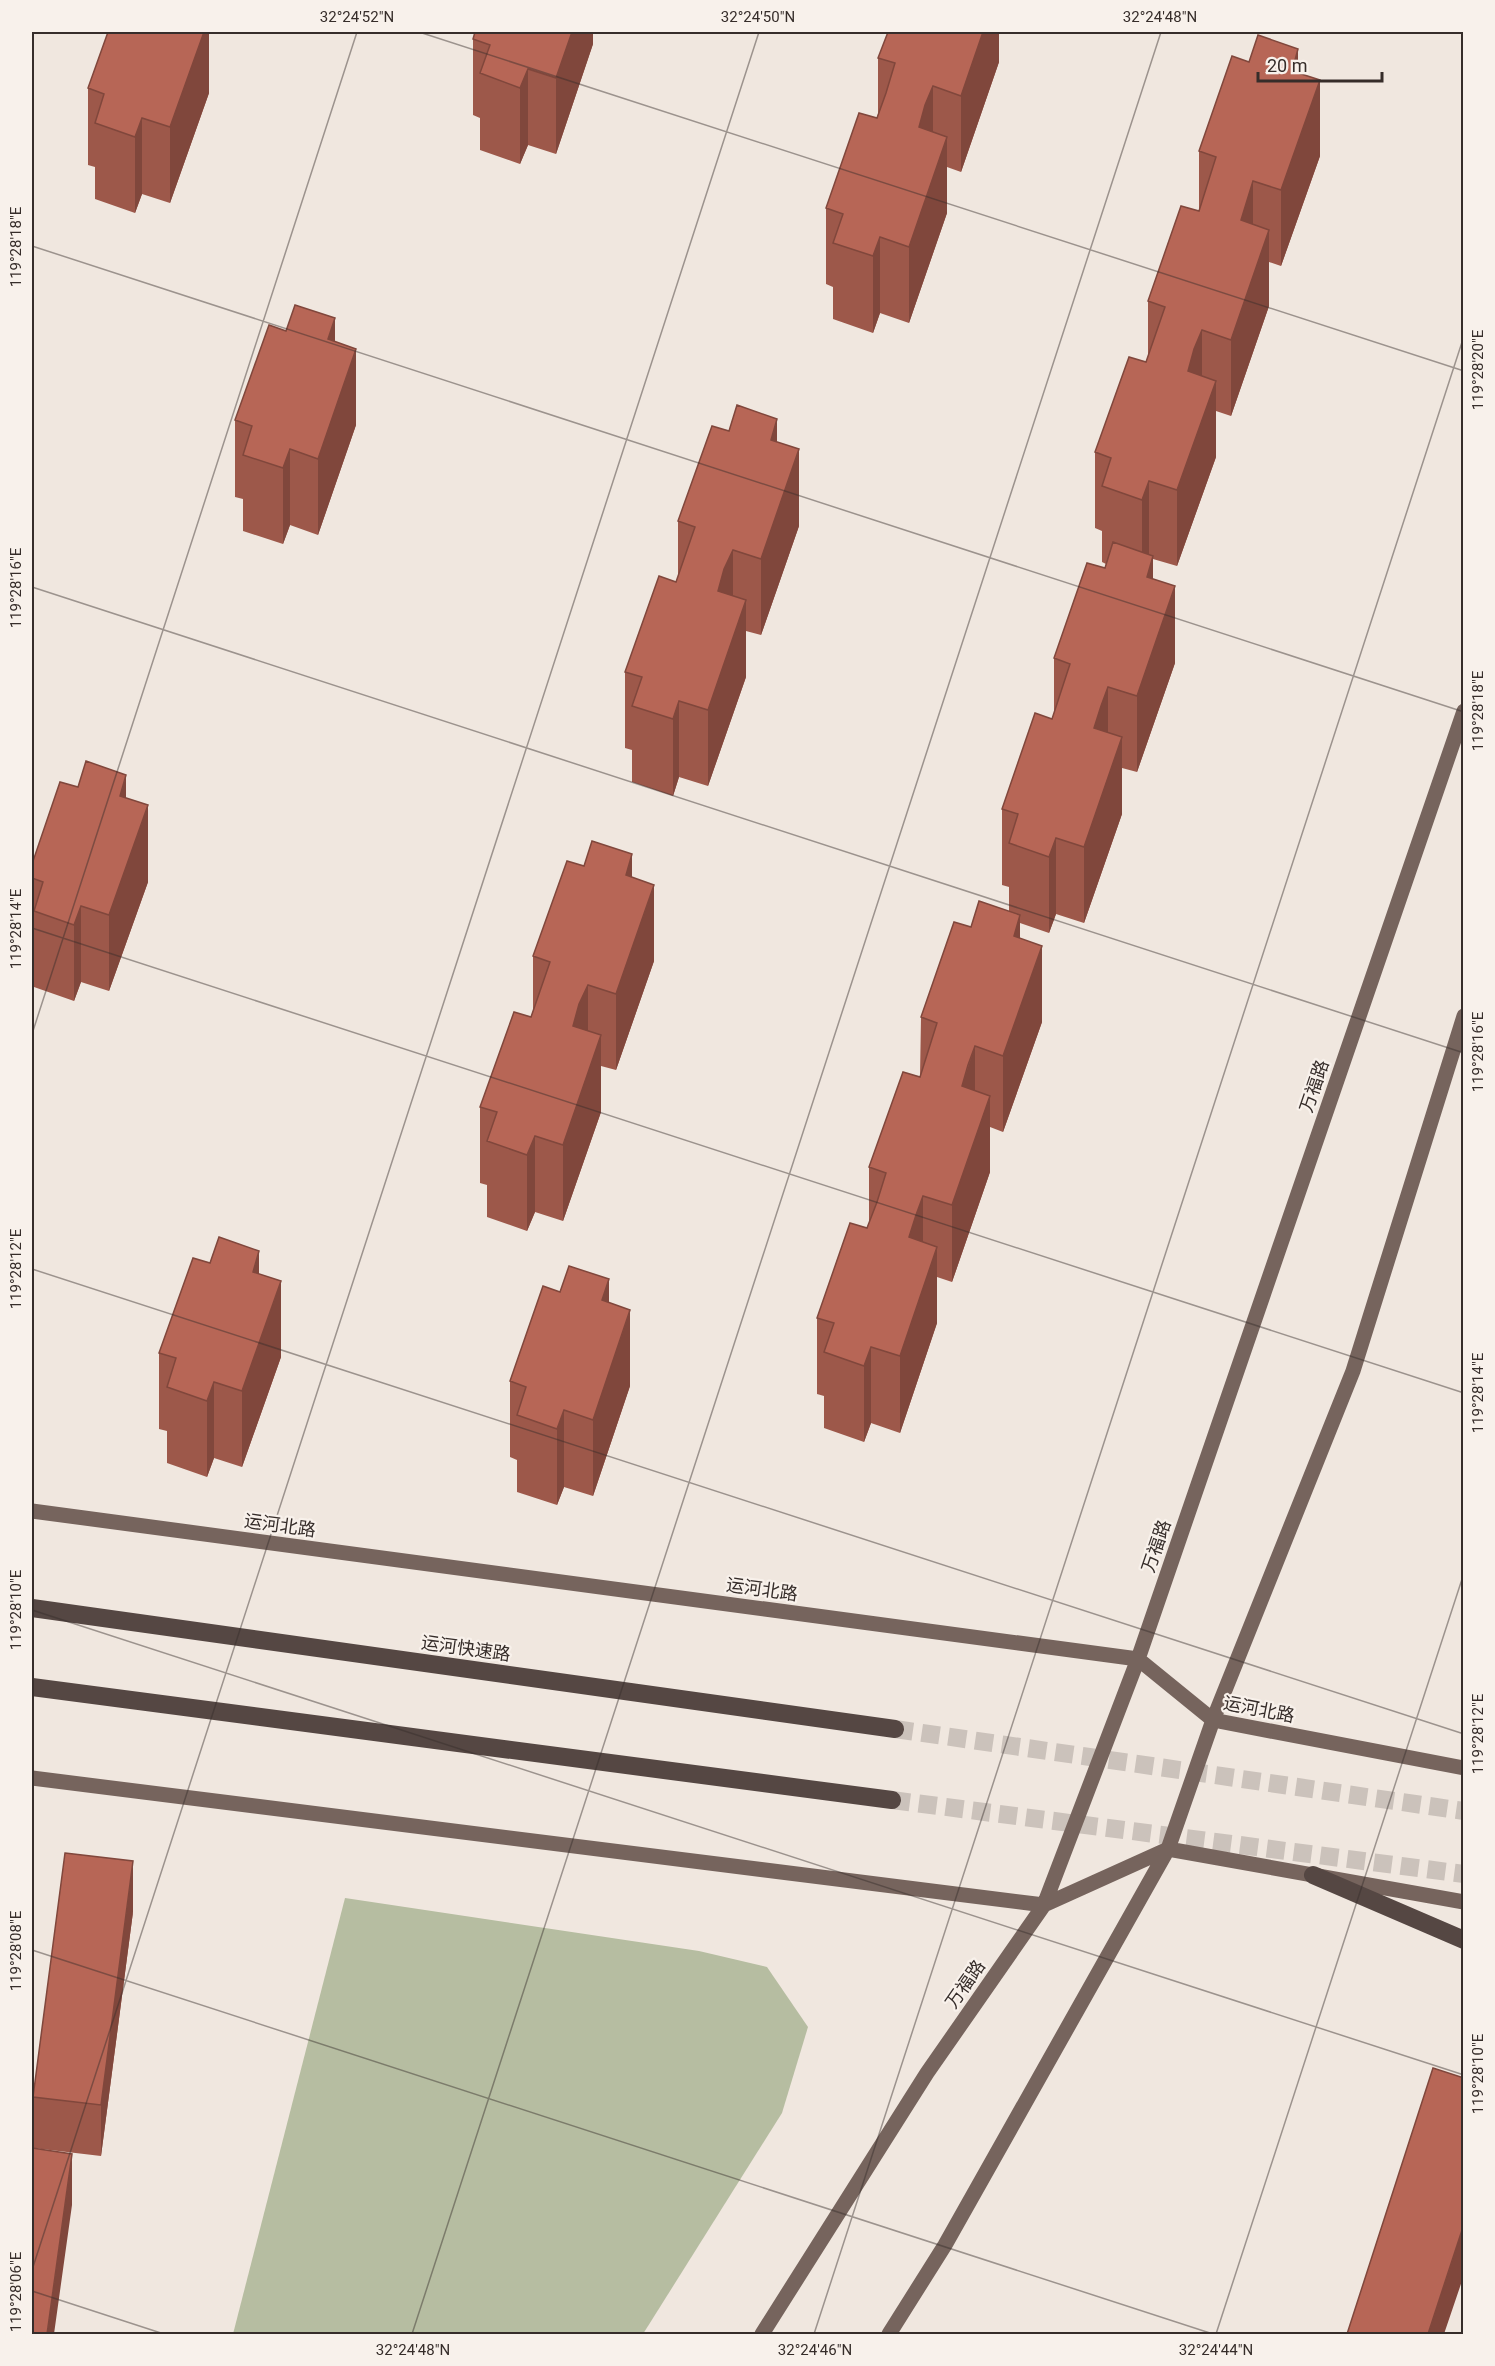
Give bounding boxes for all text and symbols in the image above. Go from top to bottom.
text: 32°24'52"N [320,8,394,26]
text: 32°24'50"N [721,8,795,26]
text: 32°24'48"N [1123,8,1197,26]
scale bar [1258,45,1382,83]
text: 20 m [1267,55,1307,76]
text: 119°28'18"E [7,206,25,287]
text: 119°28'20"E [1469,329,1487,410]
text: 119°28'16"E [7,547,25,628]
text: 119°28'18"E [1469,670,1487,751]
text: 119°28'14"E [7,888,25,969]
text: 119°28'16"E [1469,1011,1487,1092]
street label: 万福路 [1295,1057,1333,1115]
text: 119°28'12"E [7,1228,25,1309]
text: 119°28'14"E [1469,1352,1487,1433]
street label: 运河北路 [243,1510,317,1540]
street label: 万福路 [1137,1517,1175,1575]
text: 119°28'10"E [7,1569,25,1650]
street label: 运河北路 [725,1574,799,1604]
street label: 运河快速路 [420,1631,512,1665]
street label: 运河北路 [1222,1692,1296,1726]
text: 119°28'12"E [1469,1693,1487,1774]
text: 119°28'08"E [7,1910,25,1991]
street label: 万福路 [941,1956,989,2012]
text: 119°28'10"E [1469,2033,1487,2114]
text: 119°28'06"E [7,2251,25,2332]
text: 32°24'48"N [376,2341,450,2359]
text: 32°24'46"N [778,2341,852,2359]
text: 32°24'44"N [1179,2341,1253,2359]

